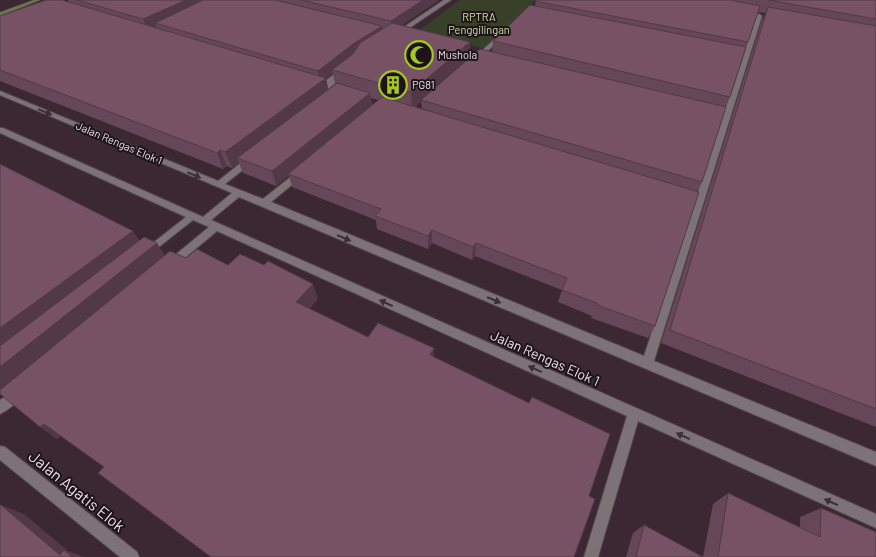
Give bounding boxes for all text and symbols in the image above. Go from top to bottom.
park label: RPTRA Penggilingan [448,10,510,36]
mosque icon: Mushola [404,40,434,70]
place label: Mushola [438,48,477,61]
building icon: PG81 [378,70,408,100]
place label: PG81 [412,78,435,91]
one-way arrow [38,108,52,116]
street label: Jalan Rengas Elok 1 [74,118,164,167]
one-way arrow [187,172,202,180]
one-way arrow [337,234,352,242]
one-way arrow [487,297,502,305]
one-way arrow [379,299,393,307]
street label: Jalan Rengas Elok 1 [488,326,602,389]
one-way arrow [528,365,542,373]
one-way arrow [676,431,690,439]
street label: Jalan Agatis Elok [25,446,129,535]
one-way arrow [824,497,838,505]

